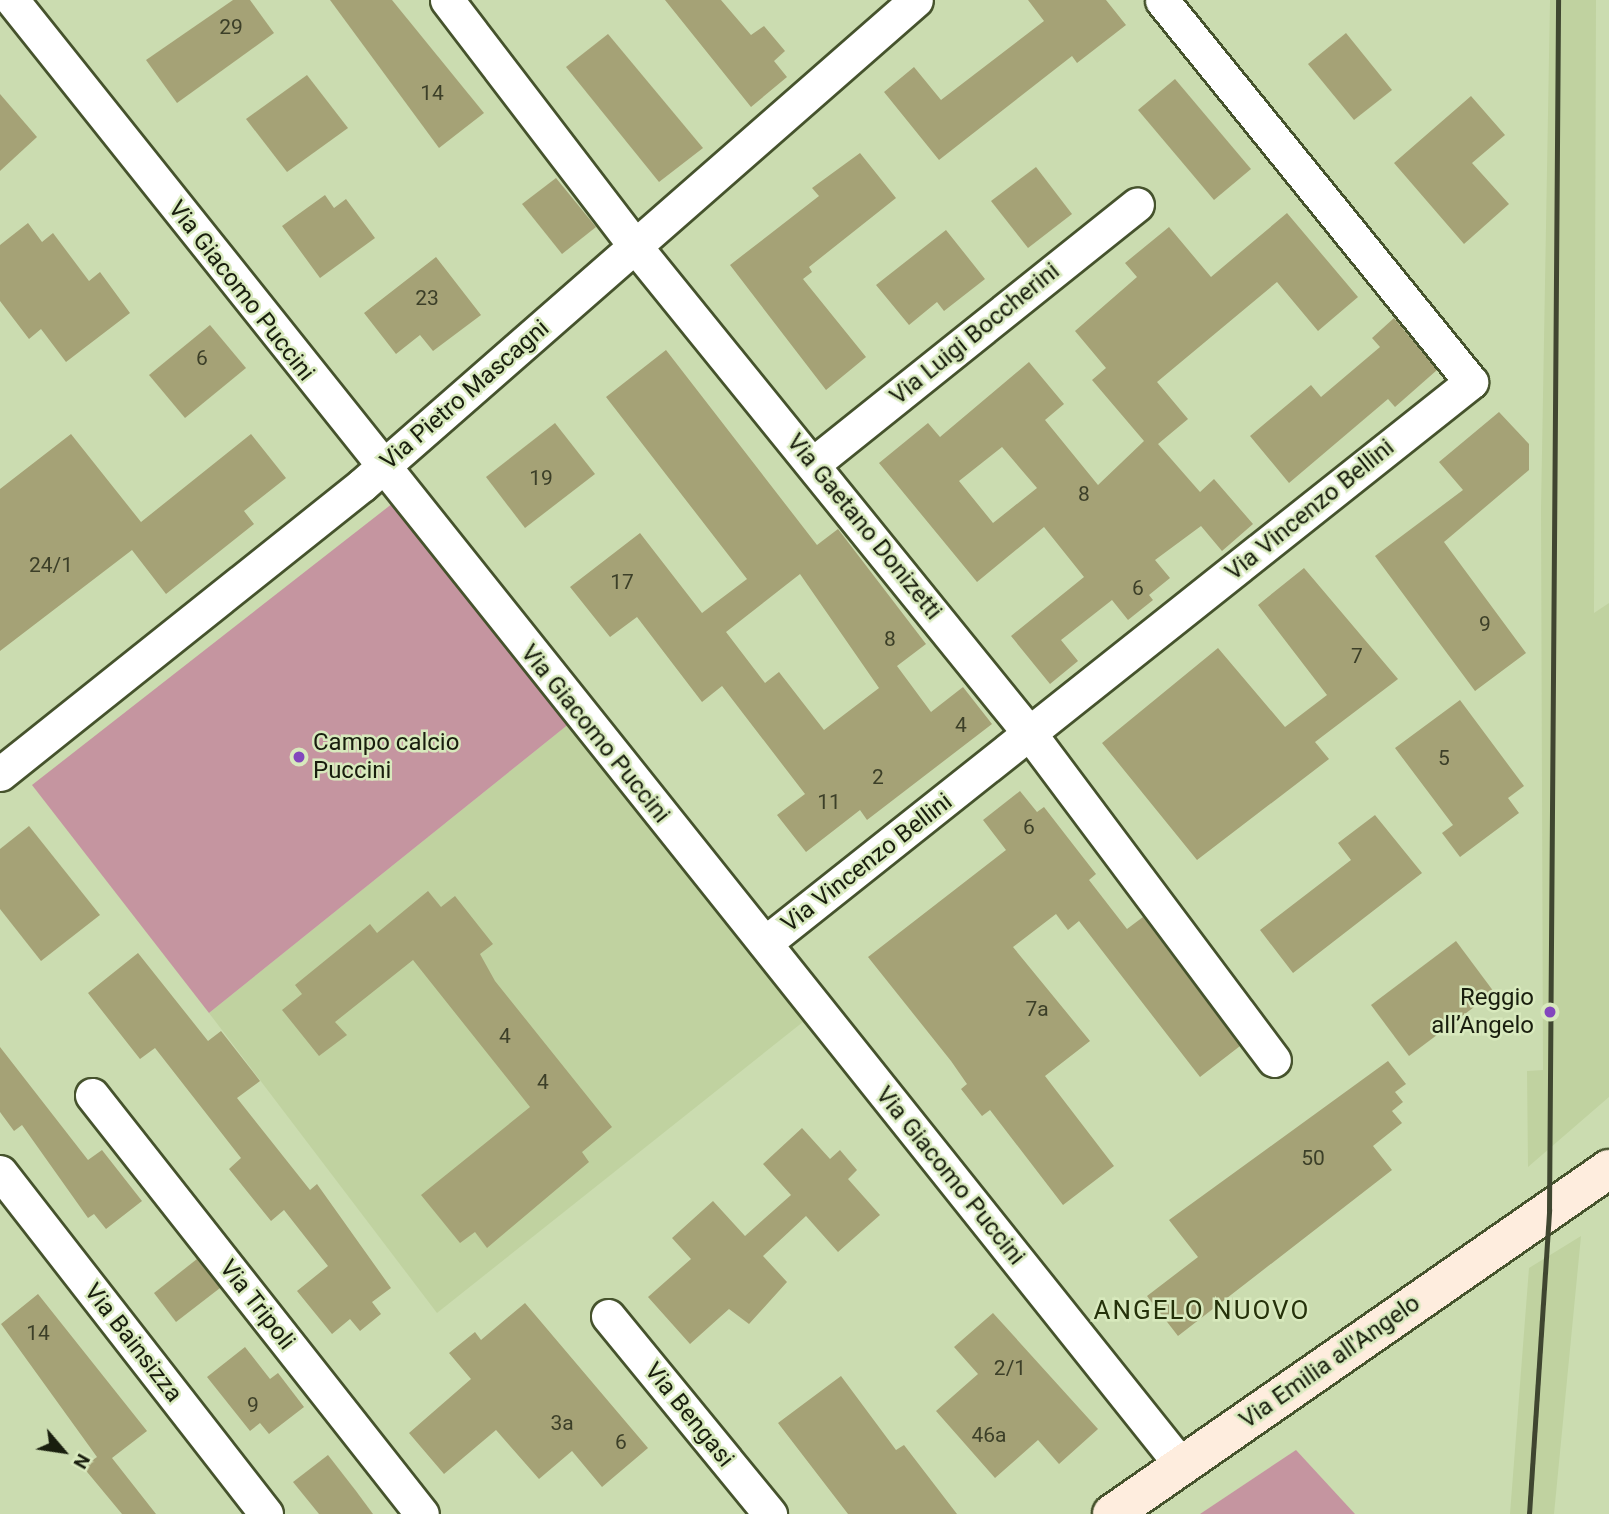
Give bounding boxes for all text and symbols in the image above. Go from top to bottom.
house number: 29 [219,14,243,40]
house number: 14 [420,80,444,106]
street label: Via Giacomo Puccini [162,195,320,387]
street label: Via Luigi Boccherini [884,257,1066,411]
house number: 23 [415,285,439,311]
street label: Via Pietro Mascagni [375,314,555,476]
house number: 6 [196,345,208,371]
street label: Via Gaetano Donizetti [780,428,948,626]
street label: Via Vincenzo Bellini [1220,433,1400,587]
house number: 19 [529,465,553,491]
house number: 8 [1078,481,1090,507]
house number: 24/1 [29,552,73,578]
house number: 17 [610,569,634,595]
house number: 6 [1132,575,1144,601]
house number: 9 [1479,611,1491,637]
house number: 8 [884,626,896,652]
street label: Via Giacomo Puccini [514,639,676,829]
house number: 7 [1351,643,1363,669]
house number: 4 [955,712,967,738]
place label: Campo calcio Puccini [313,729,459,785]
house number: 5 [1438,745,1450,771]
marker: Campo calcio Puccini [291,749,307,765]
house number: 2 [872,764,884,790]
street label: Via Vincenzo Bellini [776,787,958,939]
house number: 11 [817,789,841,815]
house number: 6 [1023,814,1035,840]
place label: Reggio all’Angelo [1431,984,1534,1040]
house number: 7a [1025,996,1049,1022]
marker: Reggio all’Angelo [1540,1002,1560,1022]
house number: 4 [499,1023,511,1049]
house number: 4 [537,1069,549,1095]
street label: Via Giacomo Puccini [869,1081,1031,1271]
house number: 50 [1301,1145,1325,1171]
street label: Via Tripoli [213,1254,301,1356]
street label: Via Bainsizza [78,1278,188,1408]
street label: Via Emilia all'Angelo [1234,1289,1426,1435]
district label: ANGELO NUOVO [1095,1295,1309,1327]
house number: 14 [26,1320,50,1346]
house number: 2/1 [994,1355,1026,1381]
street label: Via Bengasi [638,1357,740,1473]
house number: 9 [247,1392,259,1418]
house number: 3a [550,1410,574,1436]
north arrow [28,1416,98,1486]
house number: 46a [971,1422,1007,1448]
house number: 6 [615,1429,627,1455]
text: N [68,1450,95,1473]

